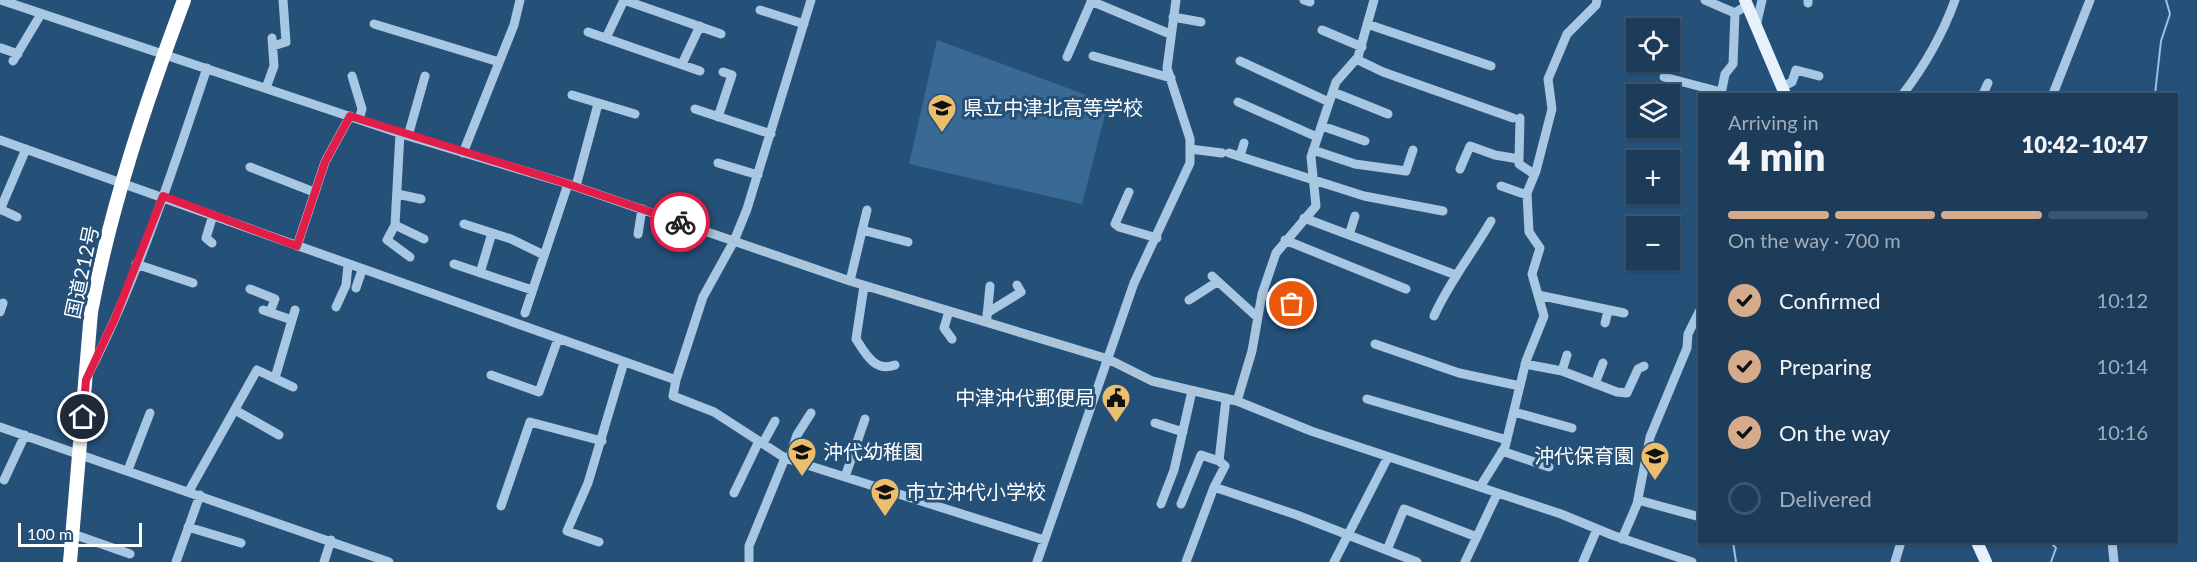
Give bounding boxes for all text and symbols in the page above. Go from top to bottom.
map controls [1626,18,1680,270]
button: locate [1626,18,1680,72]
button: layers [1626,84,1680,138]
school or university icon: 県立中津北高等学校 [926,92,958,134]
place label: 県立中津北高等学校 [963,95,1143,119]
text: Arriving in [1728,110,1819,134]
text: 10:42–10:47 [2022,131,2148,158]
text: 4 min [1728,133,1825,179]
button: + [1626,150,1680,204]
courier [650,192,710,252]
icon: bike [664,206,697,239]
button: − [1626,216,1680,270]
street label: 国道212号 [59,223,103,321]
text: On the way · 700 m [1728,228,1901,252]
pin [1266,278,1317,329]
icon: check [1728,284,1761,317]
icon: bag [1275,287,1308,320]
text: Confirmed [1779,287,1881,314]
text: 10:12 [2097,288,2148,312]
icon: check [1728,350,1761,383]
text: Preparing [1779,353,1871,380]
text: 10:14 [2097,354,2148,378]
public building icon: 中津沖代郵便局 [1100,382,1132,424]
place label: 中津沖代郵便局 [955,385,1095,409]
pin [57,391,108,442]
icon: home [66,400,99,433]
icon: check [1728,416,1761,449]
text: On the way [1779,419,1890,446]
text: 10:16 [2097,420,2148,444]
school or university icon: 沖代幼稚園 [786,436,818,478]
place label: 沖代幼稚園 [823,439,923,463]
school or university icon: 沖代保育園 [1639,440,1671,482]
place label: 沖代保育園 [1534,443,1634,467]
school or university icon: 市立沖代小学校 [869,476,901,518]
place label: 市立沖代小学校 [906,479,1046,503]
text: Delivered [1779,485,1872,512]
scale bar [18,520,142,548]
text: 100 m [27,524,72,543]

